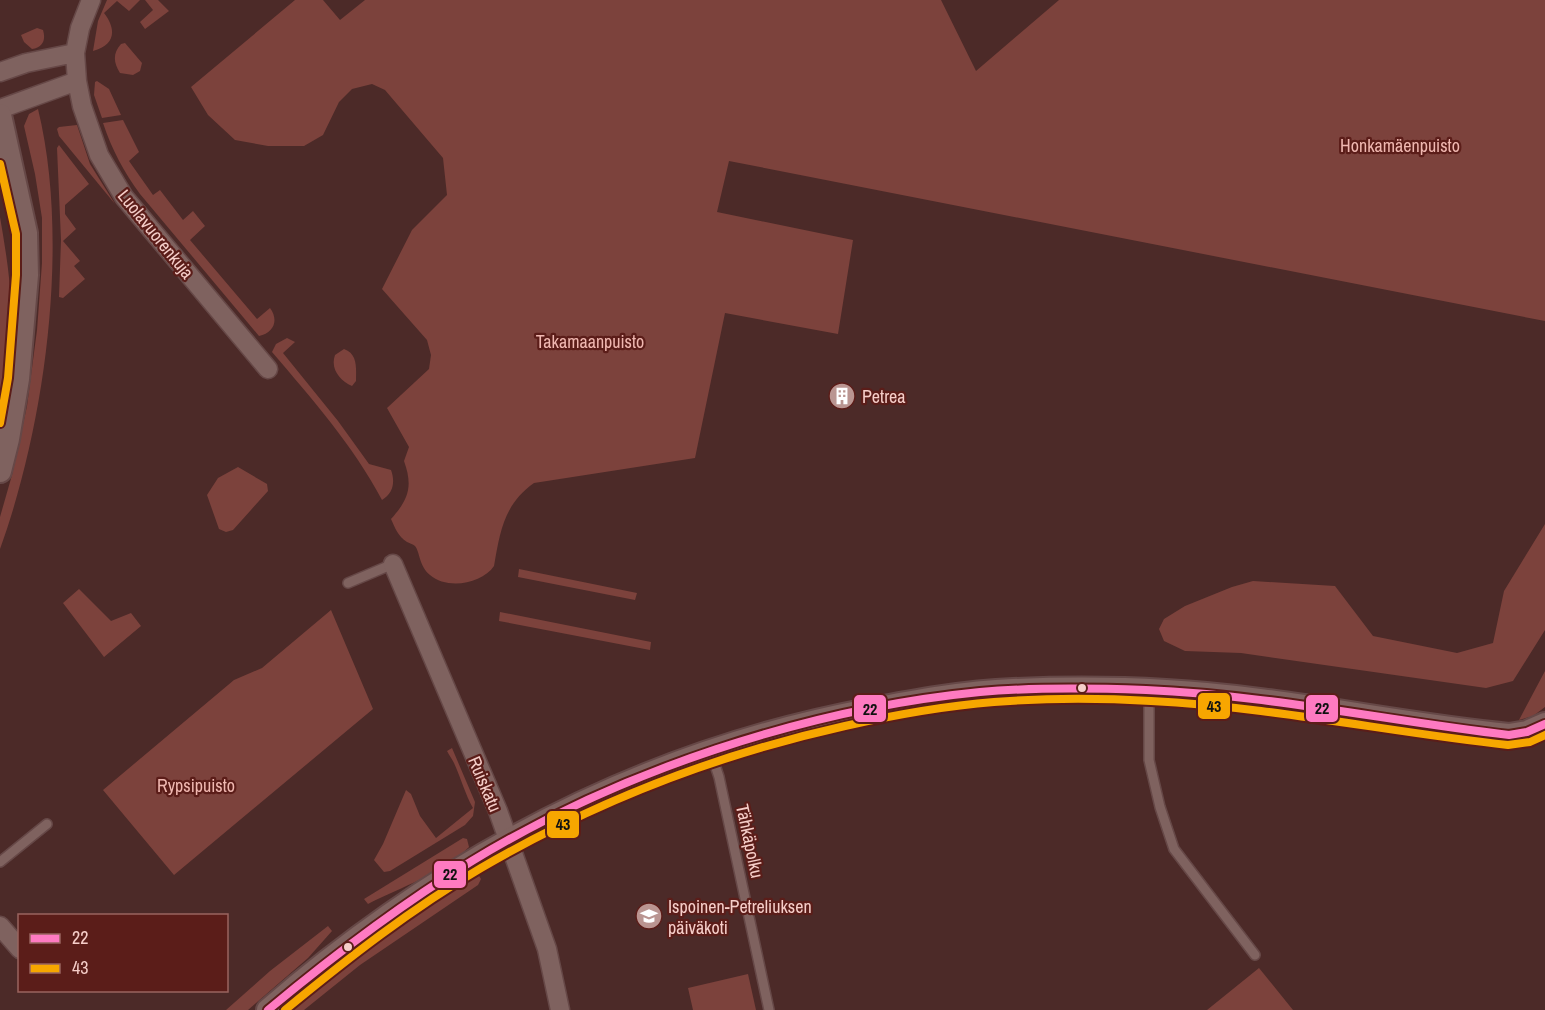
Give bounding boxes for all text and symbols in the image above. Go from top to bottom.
park label: Honkamäenpuisto [1340,133,1460,158]
street label: Luolavuorenkuja [112,184,200,284]
park label: Takamaanpuisto [536,329,644,354]
building icon: Petrea [827,381,857,411]
place label: Petrea [862,384,906,409]
unlabelled marker [1076,682,1088,694]
line badge: 43 [1197,692,1231,720]
line badge: 22 [853,694,887,723]
line badge: 22 [1305,694,1339,723]
text: 43 [1207,695,1221,717]
text: 22 [1315,697,1329,719]
text: 22 [863,698,877,720]
street label: Ruiskatu [462,752,508,816]
park label: Rypsipuisto [157,773,235,798]
street label: Tähkäpolku [730,802,770,880]
line badge: 43 [546,810,580,839]
text: 43 [556,813,570,835]
line badge: 22 [433,860,467,889]
text: 22 [443,863,457,885]
place label: Ispoinen-Petreliuksen päiväkoti [668,894,812,940]
school or university icon: Ispoinen-Petreliuksen päiväkoti [634,901,664,931]
legend [18,914,228,992]
text: 22 [72,925,88,950]
unlabelled marker [342,941,354,953]
text: 43 [72,955,88,980]

